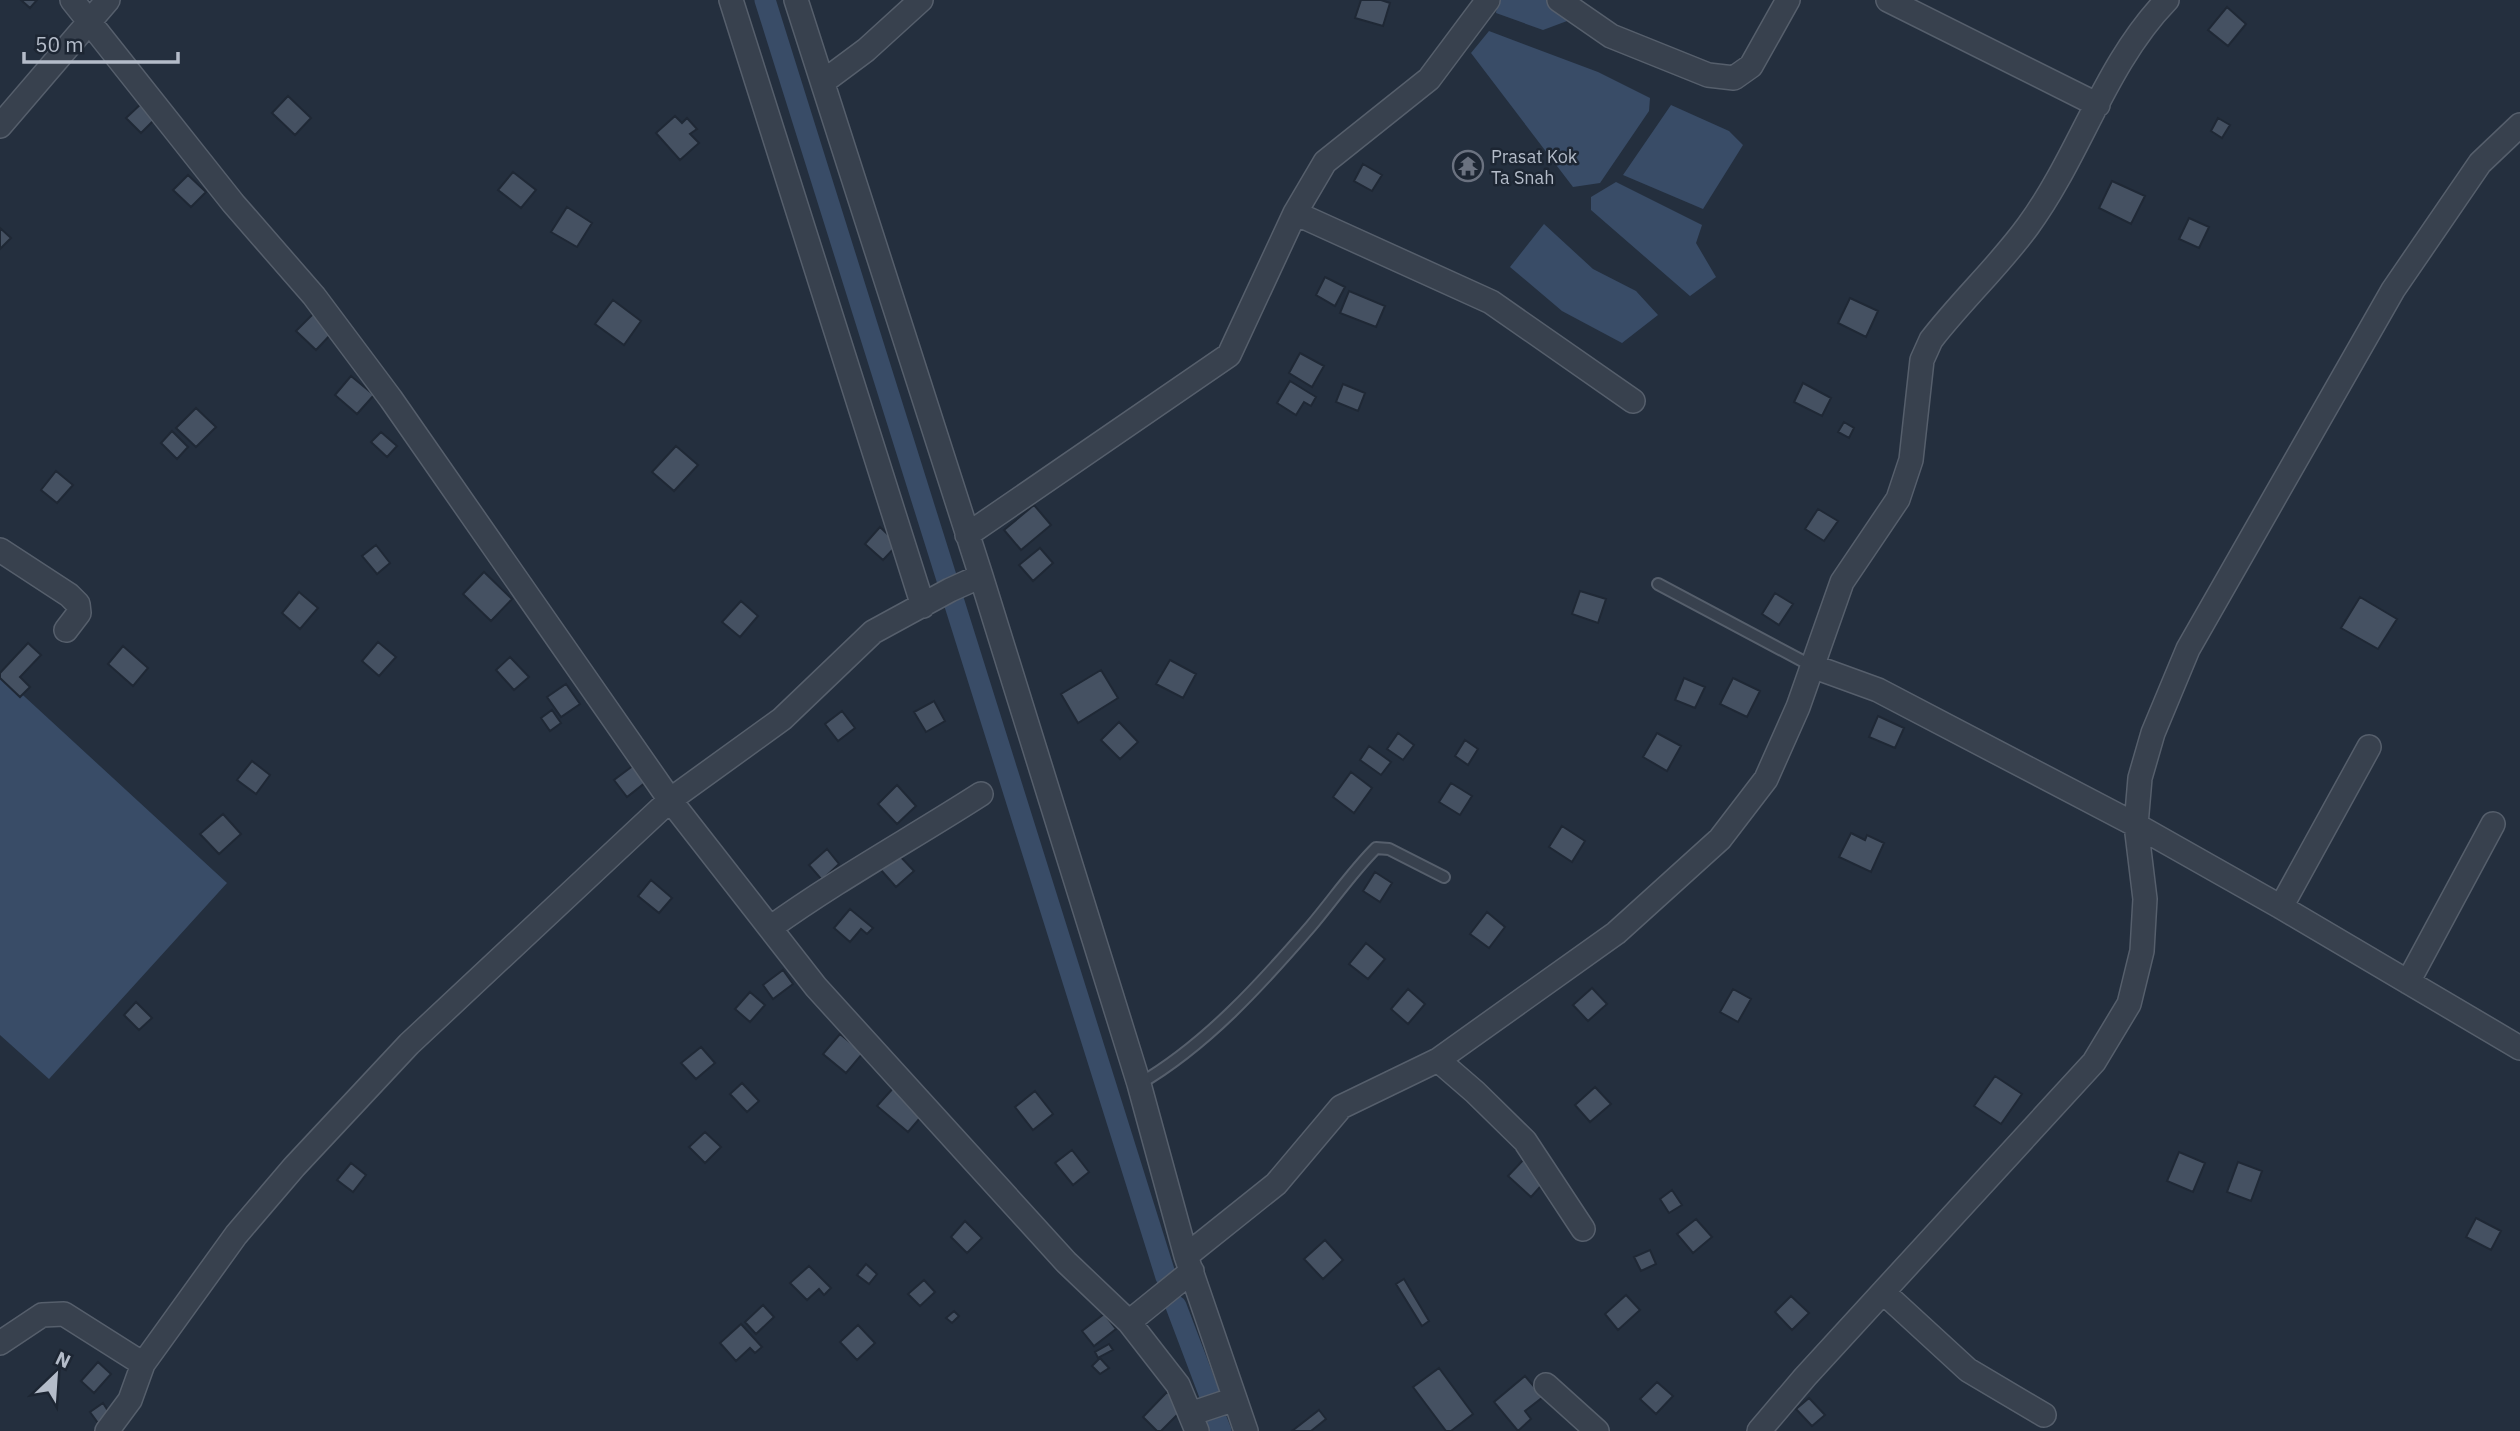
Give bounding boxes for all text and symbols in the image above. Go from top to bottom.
scale bar [24,21,178,65]
text: 50 m [35,30,84,58]
place label: Prasat Kok Ta Snah [1491,145,1578,189]
temple icon: Prasat Kok Ta Snah [1451,149,1485,183]
north arrow [21,1340,91,1410]
text: N [52,1346,74,1373]

